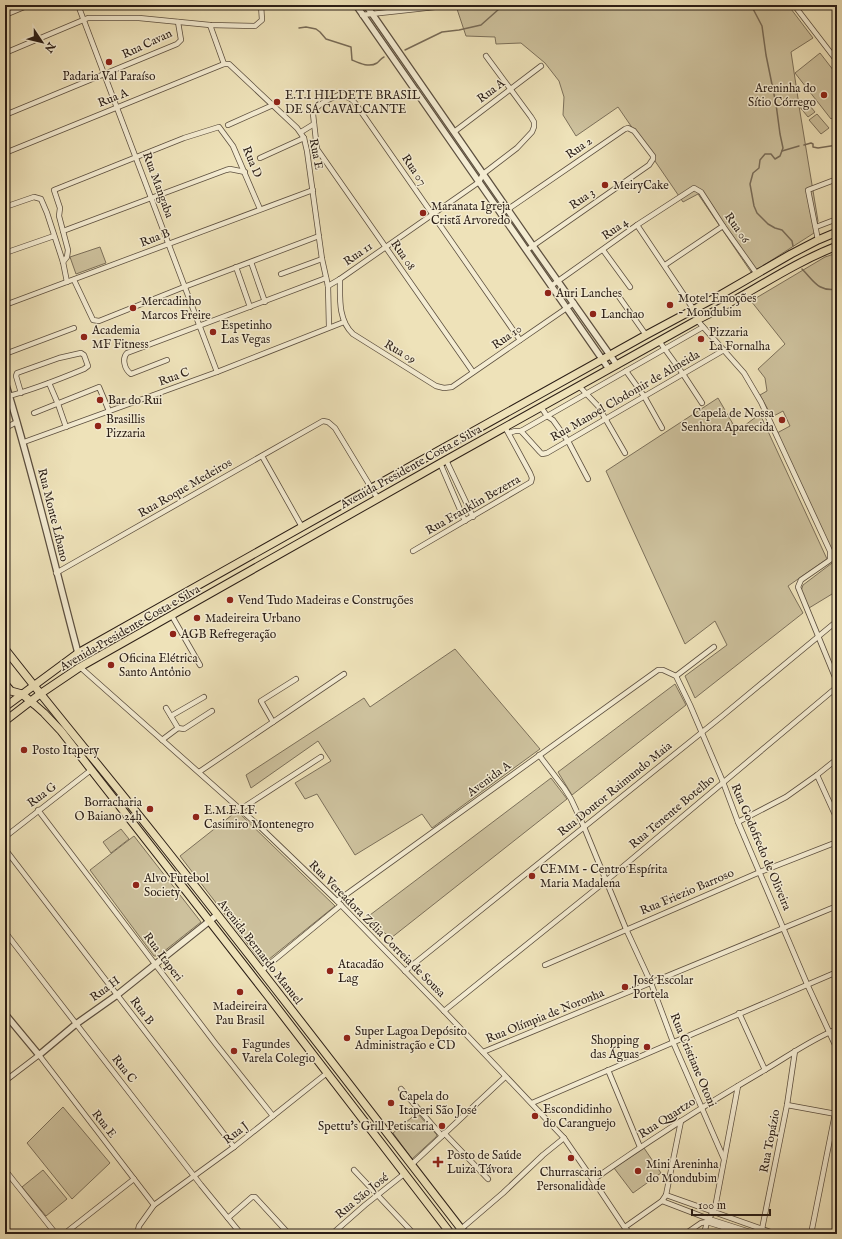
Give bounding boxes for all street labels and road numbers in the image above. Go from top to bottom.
street label: Rua Cavan [120,26,175,62]
street label: Rua A [474,75,509,106]
street label: Rua A [96,85,131,111]
street label: Rua 2 [563,133,595,162]
street label: Rua E [306,137,326,171]
street label: Rua D [239,144,265,180]
street label: Rua Mangaba [139,150,177,221]
street label: Rua 07 [398,151,430,189]
street label: Rua 3 [566,185,598,213]
street label: Rua 06 [721,210,753,247]
street label: Rua 4 [599,214,631,243]
street label: Rua B [138,225,172,251]
street label: Rua 08 [387,237,419,273]
street label: Rua 11 [341,239,375,269]
street label: Rua 10 [489,321,525,353]
street label: Rua 09 [381,337,419,367]
street label: Rua Manoel Clodomir de Almeida [548,347,703,445]
street label: Rua C [157,364,192,389]
street label: Avenida Presidente Costa e Silva [337,421,485,513]
street label: Rua Roque Medeiros [135,455,235,522]
street label: Rua Monte Líbano [34,467,72,564]
street label: Rua Franklin Bezerra [423,471,524,538]
street label: Avenida Presidente Costa e Silva [56,581,203,675]
street label: Rua Doutor Raimundo Maia [555,738,676,840]
street label: Avenida A [463,758,515,800]
street label: Rua Tenente Botelho [626,772,718,852]
street label: Rua G [24,779,60,811]
street label: Rua Godofredo de Oliveira [727,781,795,913]
street label: Rua Vereadora Zélia Correia de Sousa [305,857,449,1001]
street label: Rua Friezio Barroso [638,865,737,919]
street label: Avenida Bernardo Manuel [214,896,306,1008]
street label: Rua Itaperi [139,930,186,985]
street label: Rua H [87,973,123,1005]
street label: Rua Olímpia de Noronha [484,985,607,1047]
street label: Rua B [127,994,157,1028]
street label: Rua Cristiane Otoni [666,1011,720,1109]
street label: Rua C [108,1052,140,1086]
street label: Rua Quartzo [636,1094,699,1142]
street label: Rua E [88,1107,120,1141]
street label: Rua Topázio [757,1108,785,1174]
street label: Rua J [220,1118,252,1148]
street label: Rua São José [332,1170,393,1223]

